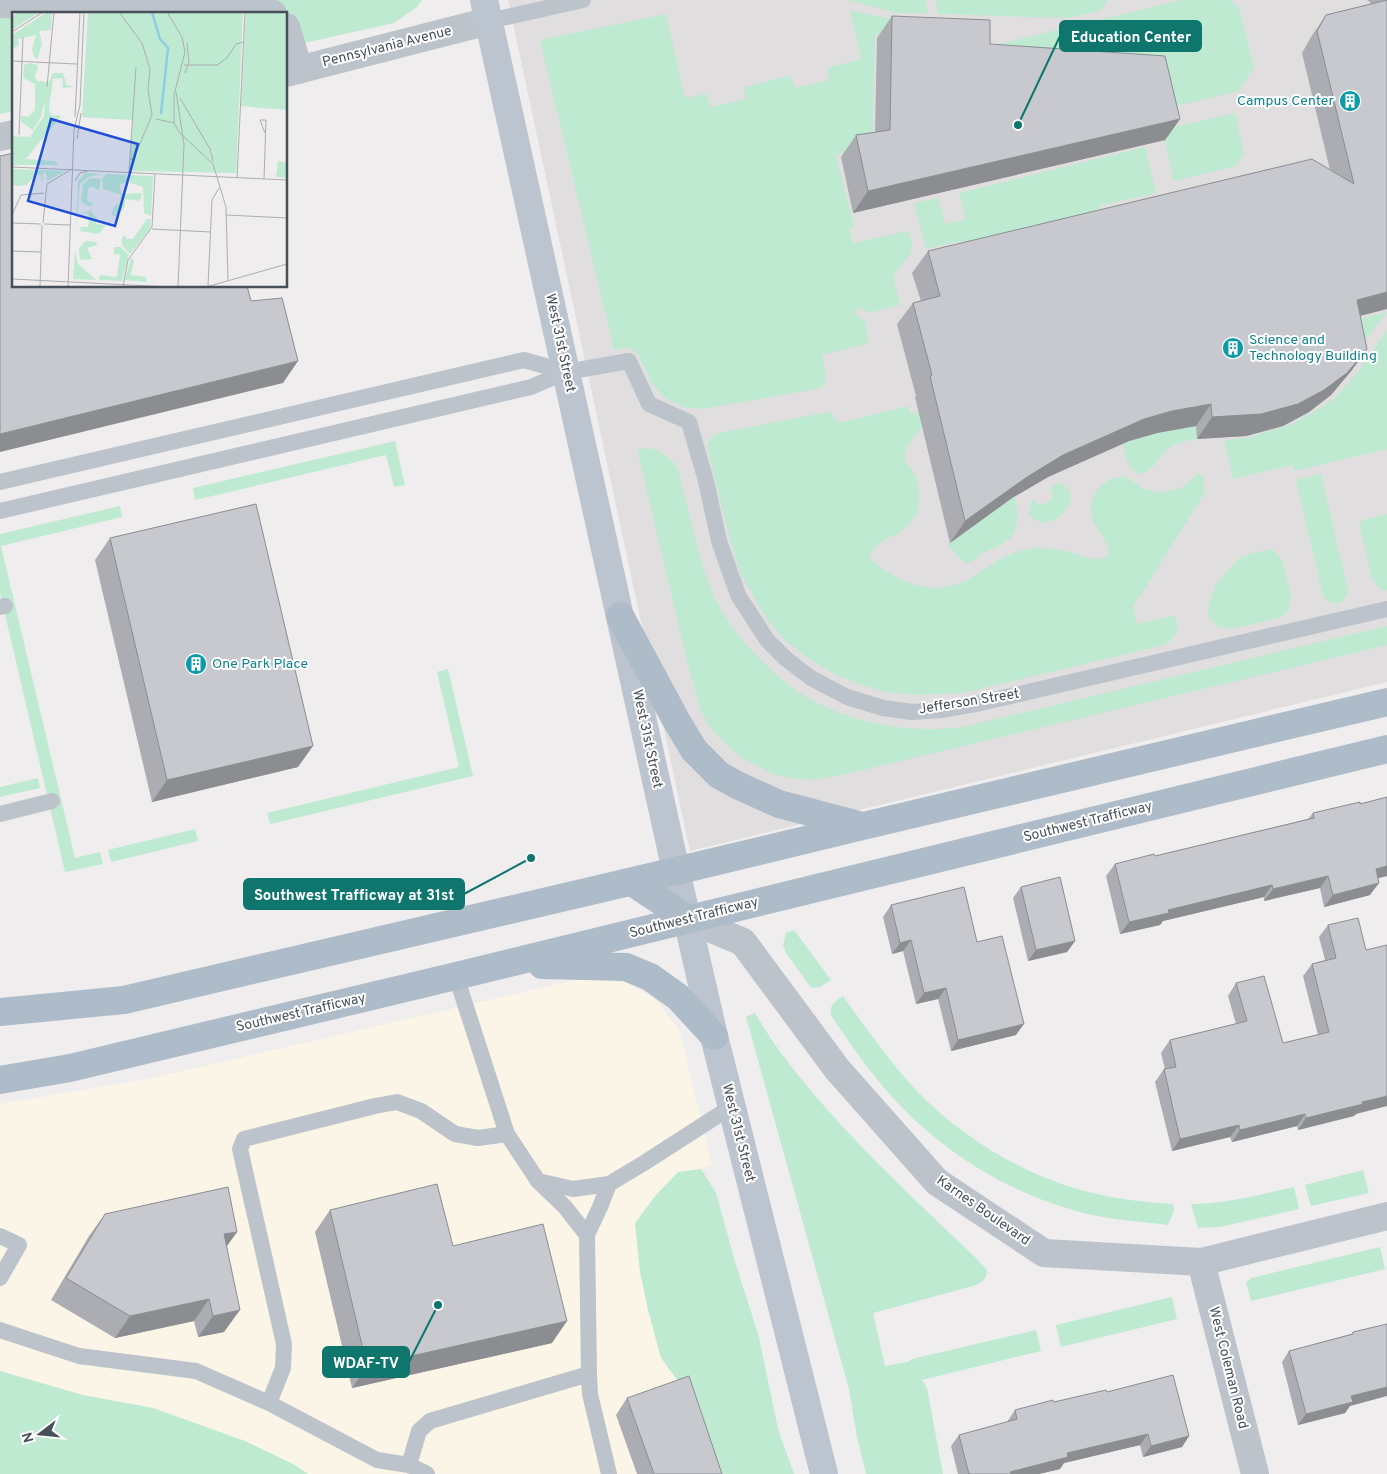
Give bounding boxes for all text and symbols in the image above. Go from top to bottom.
inset map [12,12,288,288]
callout: Education Center [1060,21,1201,51]
street label: Pennsylvania Avenue [321,23,453,71]
text: Education Center [1071,29,1192,48]
building icon: Campus Center [1338,89,1362,113]
place label: Campus Center [1237,93,1335,110]
street label: West 31st Street [541,292,579,394]
place label: Science and Technology Building [1249,332,1377,365]
building icon: Science and Technology Building [1221,336,1245,360]
building icon: One Park Place [184,652,208,676]
place label: One Park Place [212,656,308,673]
street label: Jefferson Street [918,686,1020,718]
street label: West 31st Street [628,688,666,790]
street label: Southwest Trafficway [1022,798,1154,846]
callout: Southwest Trafficway at 31st [244,879,464,909]
text: Southwest Trafficway at 31st [254,887,454,906]
street label: Southwest Trafficway [628,894,760,942]
street label: Southwest Trafficway [235,990,367,1036]
street label: West 31st Street [718,1082,758,1184]
street label: Karnes Boulevard [933,1172,1033,1250]
street label: West Coleman Road [1205,1305,1251,1431]
callout: WDAF-TV [323,1347,409,1377]
text: WDAF-TV [333,1355,399,1374]
north arrow [15,1409,65,1459]
text: N [19,1430,39,1444]

